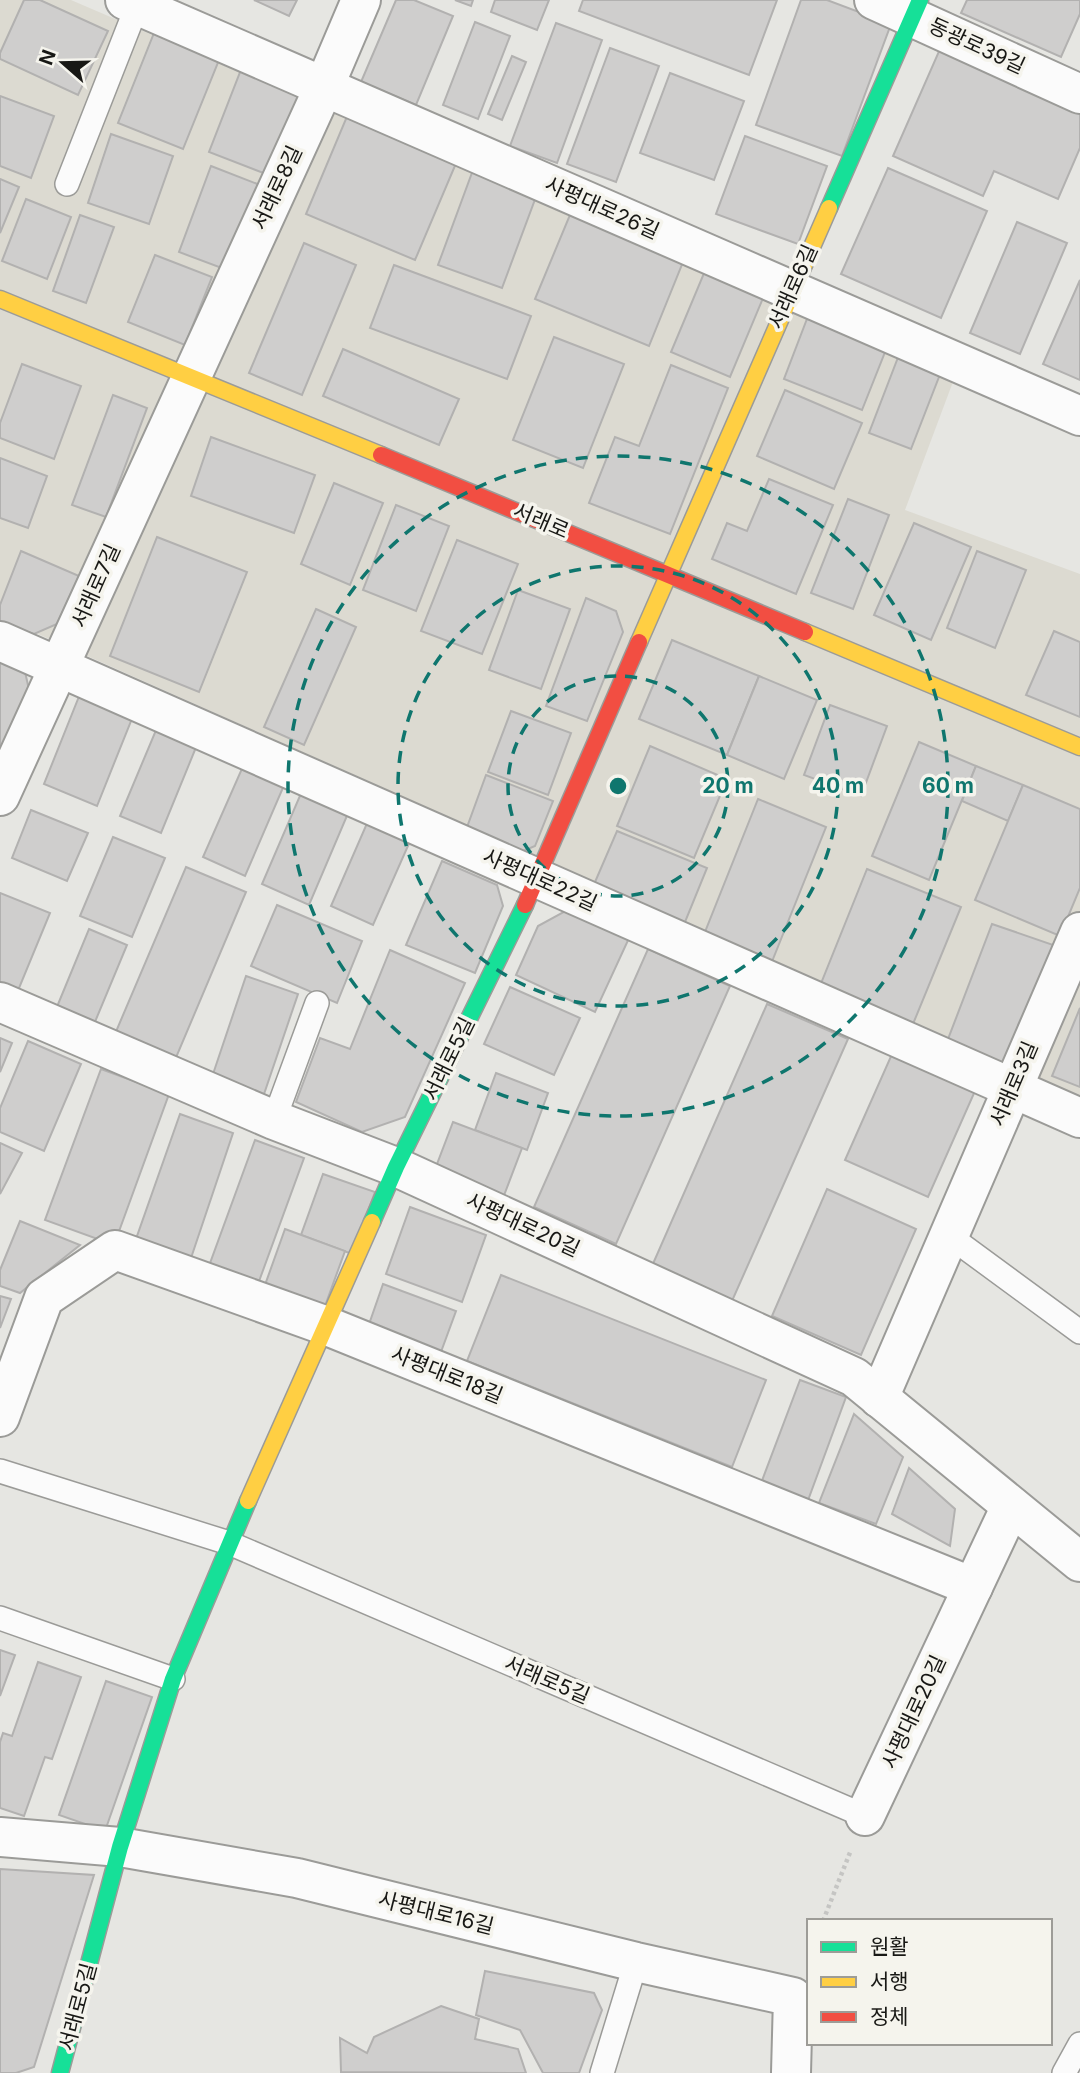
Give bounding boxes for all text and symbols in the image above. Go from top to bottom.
street label: 동광로39길 [925,12,1029,79]
north arrow [28,28,98,98]
text: N [34,47,61,68]
street label: 서래로8길 [246,142,307,234]
street label: 사평대로26길 [541,171,663,244]
street label: 서래로6길 [763,240,822,333]
street label: 서래로 [510,498,573,543]
street label: 서래로7길 [66,540,125,632]
text: 20 m [702,773,754,798]
text: 40 m [812,773,864,798]
text: 60 m [922,773,974,798]
centre of rings [606,774,630,798]
street label: 사평대로22길 [479,843,601,916]
street label: 서래로5길 [418,1013,480,1105]
street label: 서래로3길 [984,1037,1043,1130]
street label: 사평대로20길 [462,1187,584,1262]
street label: 사평대로18길 [388,1341,507,1408]
street label: 서래로5길 [501,1650,594,1709]
street label: 사평대로20길 [876,1651,951,1773]
street label: 사평대로16길 [376,1886,496,1939]
legend [807,1919,1052,2045]
text: 원활 [870,1934,909,1959]
street label: 서래로5길 [54,1960,101,2054]
text: 서행 [870,1969,909,1994]
text: 정체 [870,2004,909,2029]

